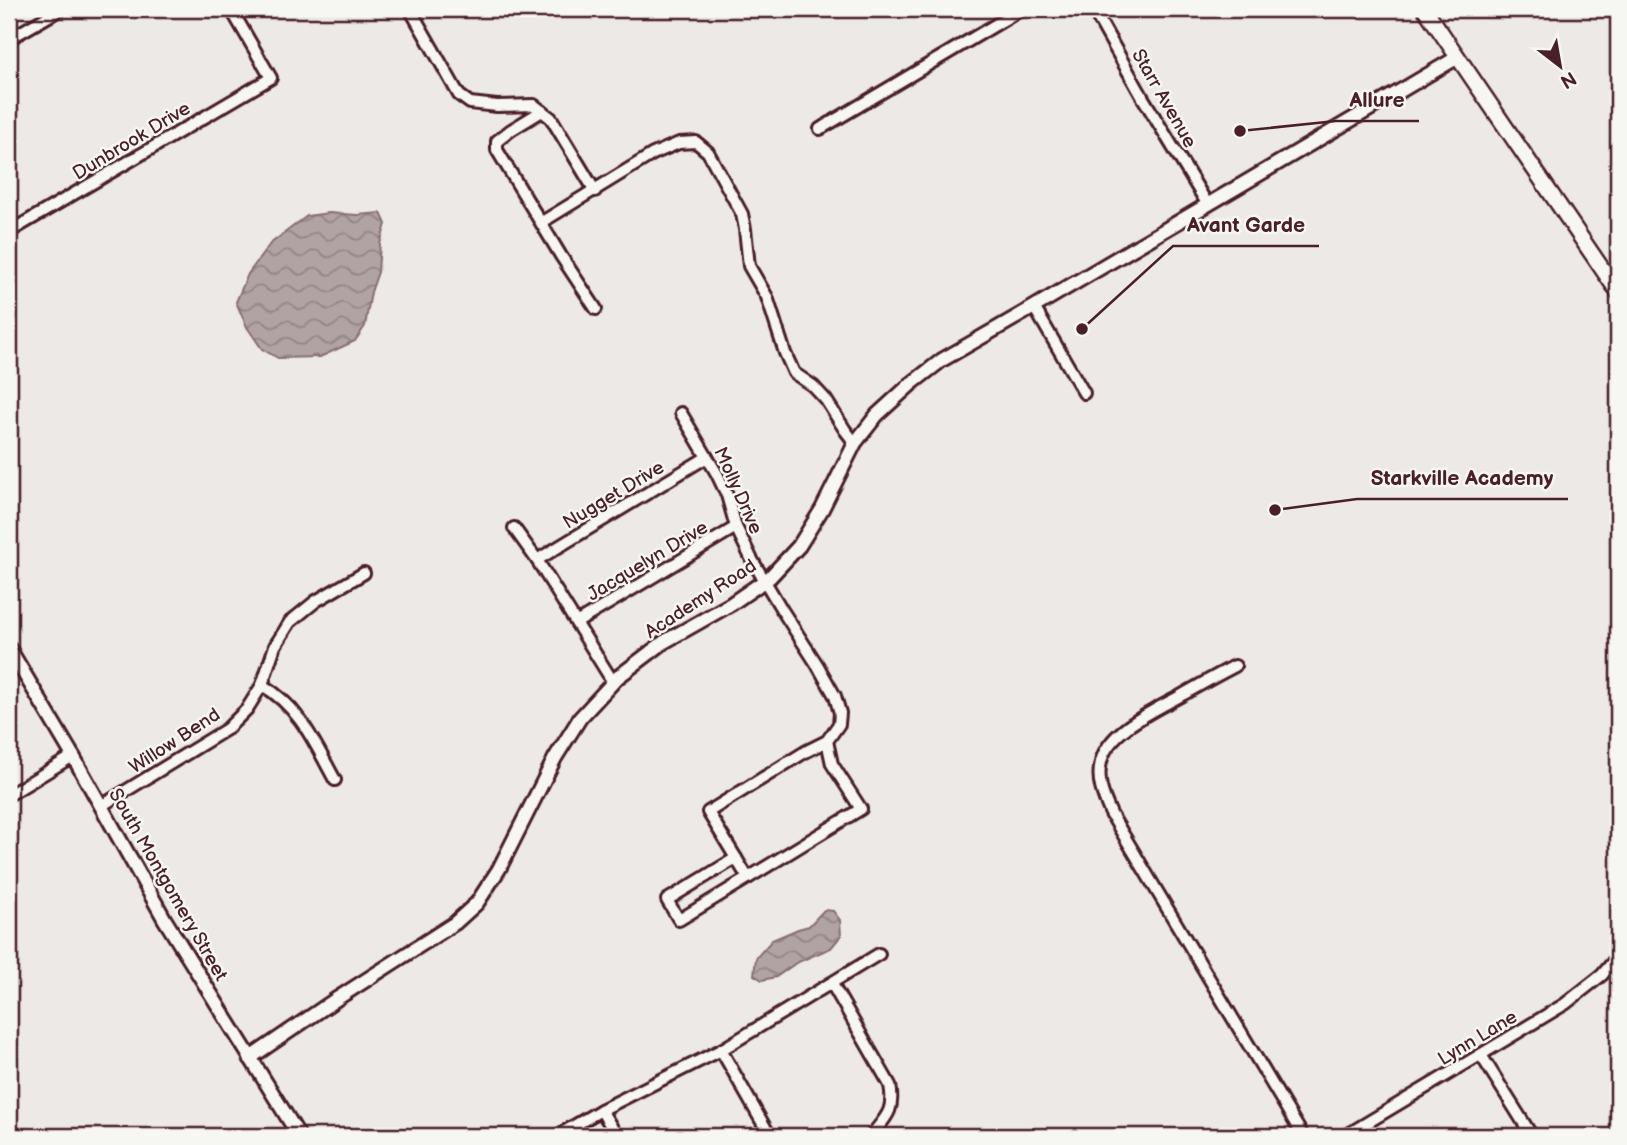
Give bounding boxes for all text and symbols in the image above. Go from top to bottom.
north arrow [1526,32,1596,102]
street label: Starr Avenue [1126,45,1201,152]
text: N [1556,66,1580,93]
callout: Allure [1336,79,1419,121]
text: Allure [1348,88,1405,113]
street label: Dunbrook Drive [69,97,195,185]
callout: Avant Garde [1173,204,1319,246]
text: Avant Garde [1186,213,1305,238]
street label: Molly Drive [708,444,767,538]
street label: Nugget Drive [559,456,668,534]
callout: Starkville Academy [1357,457,1568,499]
text: Starkville Academy [1371,466,1554,491]
street label: Jacquelyn Drive [583,516,712,606]
street label: Academy Road [641,555,761,644]
street label: Willow Bend [125,703,225,779]
street label: South Montgomery Street [103,785,232,985]
street label: Lynn Lane [1434,1006,1522,1071]

